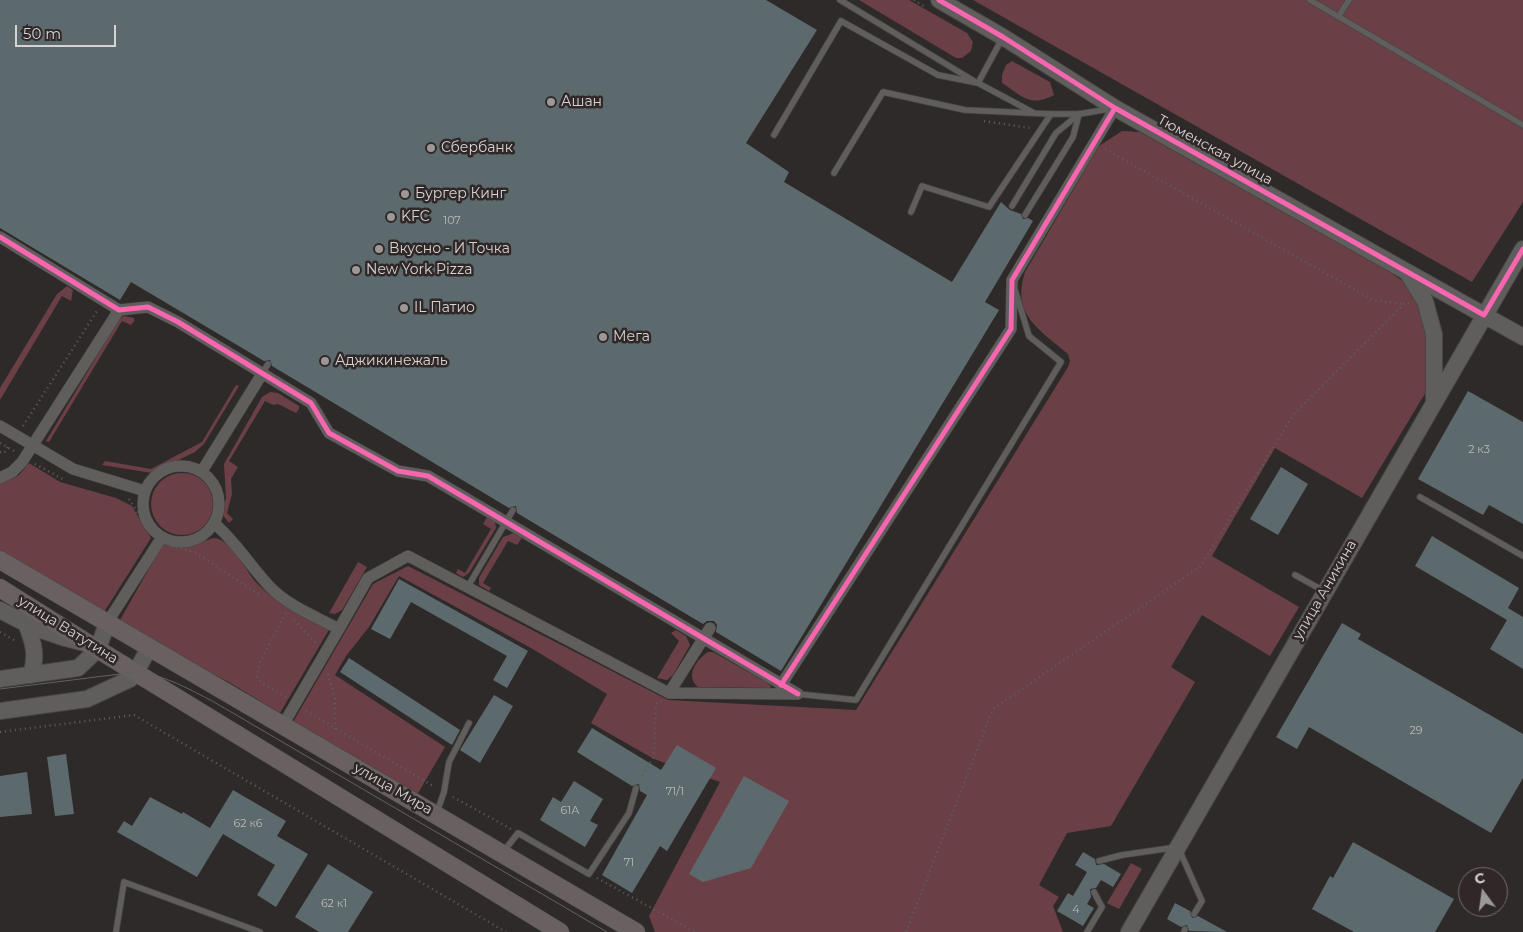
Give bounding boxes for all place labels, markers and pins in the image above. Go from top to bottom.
place label: Ашан [561,94,602,110]
marker: Ашан [545,96,557,108]
place label: Сбербанк [441,140,513,156]
marker: Сбербанк [425,142,437,154]
place label: Бургер Кинг [415,186,506,202]
marker: Бургер Кинг [399,188,411,200]
place label: KFC [401,209,430,225]
marker: KFC [385,211,397,223]
place label: Вкусно - И Точка [389,241,510,257]
marker: Вкусно - И Точка [373,243,385,255]
place label: New York Pizza [366,262,472,278]
marker: New York Pizza [350,264,362,276]
place label: IL Патио [414,300,475,316]
marker: IL Патио [398,302,410,314]
place label: Мега [613,329,650,345]
marker: Мега [597,331,609,343]
place label: Аджикинежаль [335,353,448,369]
marker: Аджикинежаль [319,355,331,367]

